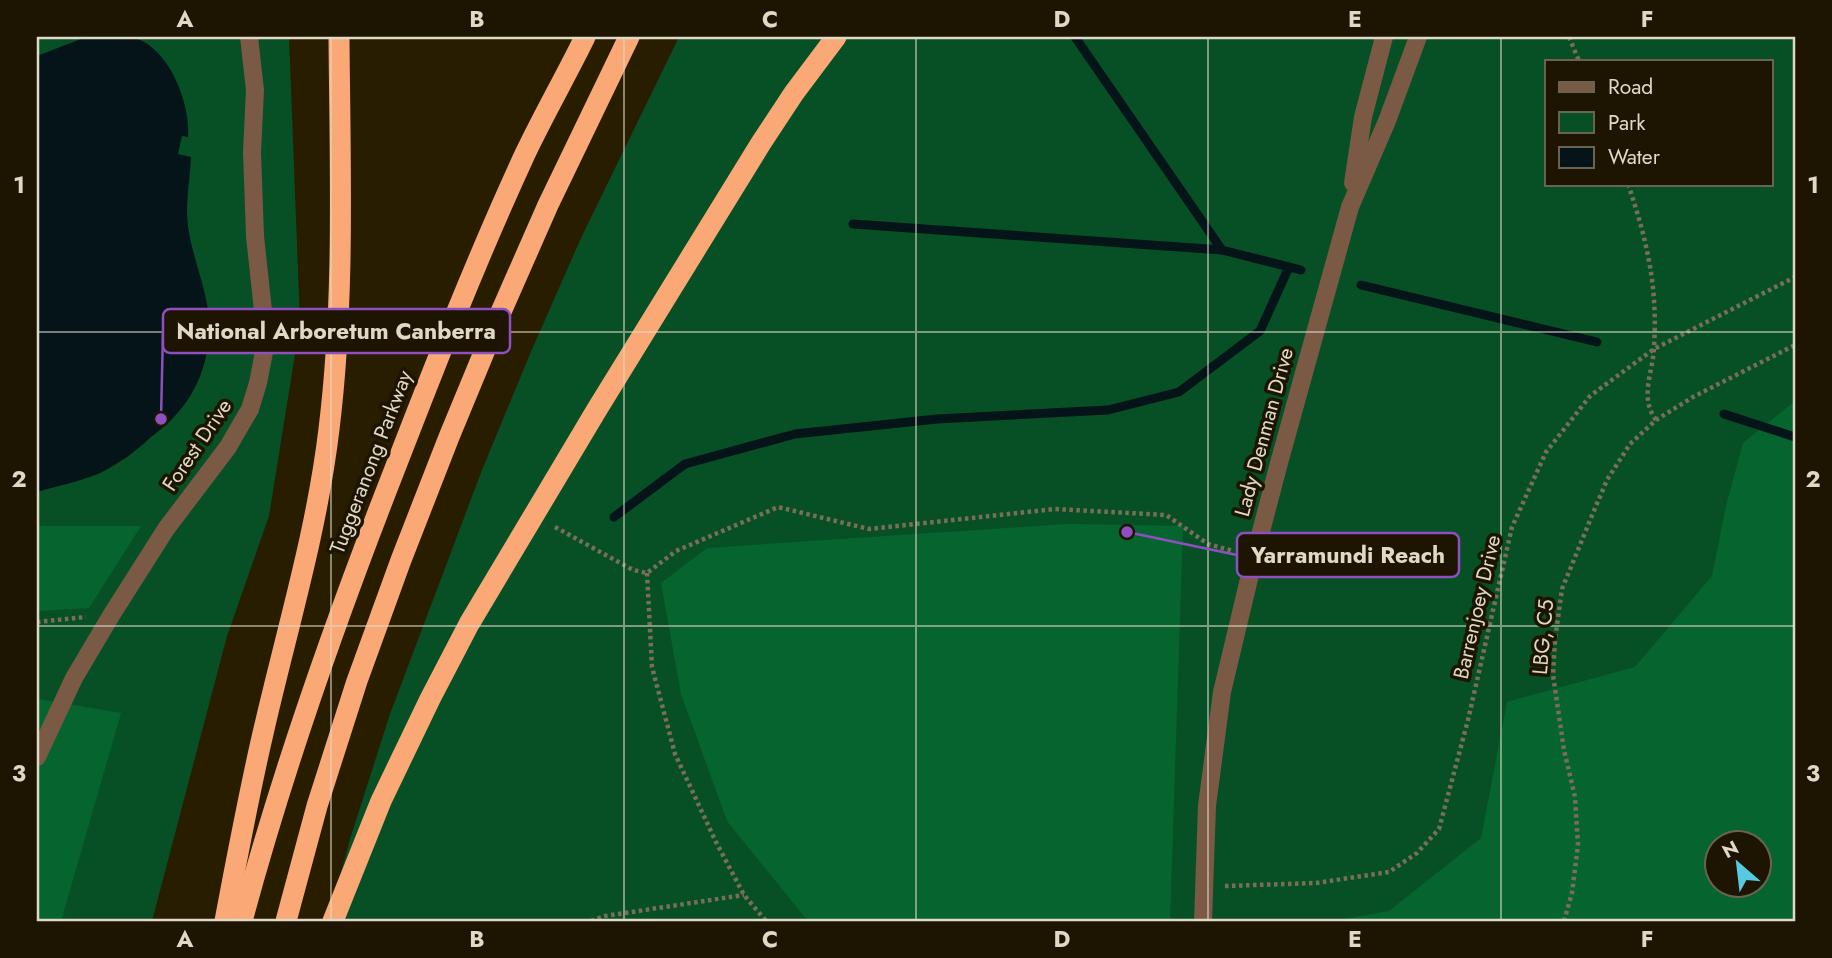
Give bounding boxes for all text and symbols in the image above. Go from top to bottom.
text: A [176,2,194,36]
text: B [469,2,485,36]
text: C [762,2,778,36]
text: D [1054,2,1071,36]
text: E [1348,2,1362,36]
text: F [1641,2,1653,36]
legend [1545,60,1772,186]
text: Road [1608,72,1653,102]
text: Park [1608,108,1646,138]
text: Water [1608,142,1661,172]
text: 1 [13,168,25,202]
text: 1 [1807,168,1819,202]
callout: National Arboretum Canberra [163,309,510,353]
text: National Arboretum Canberra [176,314,496,348]
street label: Lady Denman Drive [1227,344,1301,520]
street label: Tuggeranong Parkway [322,365,420,558]
street label: Forest Drive [155,393,239,497]
text: 2 [11,462,27,496]
text: 2 [1805,462,1821,496]
street label: Barrenjoey Drive [1446,532,1508,682]
callout: Yarramundi Reach [1237,533,1459,577]
text: Yarramundi Reach [1250,538,1445,572]
street label: LBG, C5 [1525,598,1561,676]
text: 3 [12,756,26,790]
text: 3 [1806,756,1820,790]
north arrow [1702,828,1772,898]
text: N [1717,834,1743,865]
text: A [176,922,194,956]
text: B [469,922,485,956]
text: C [762,922,778,956]
text: D [1054,922,1071,956]
text: E [1348,922,1362,956]
text: F [1641,922,1653,956]

